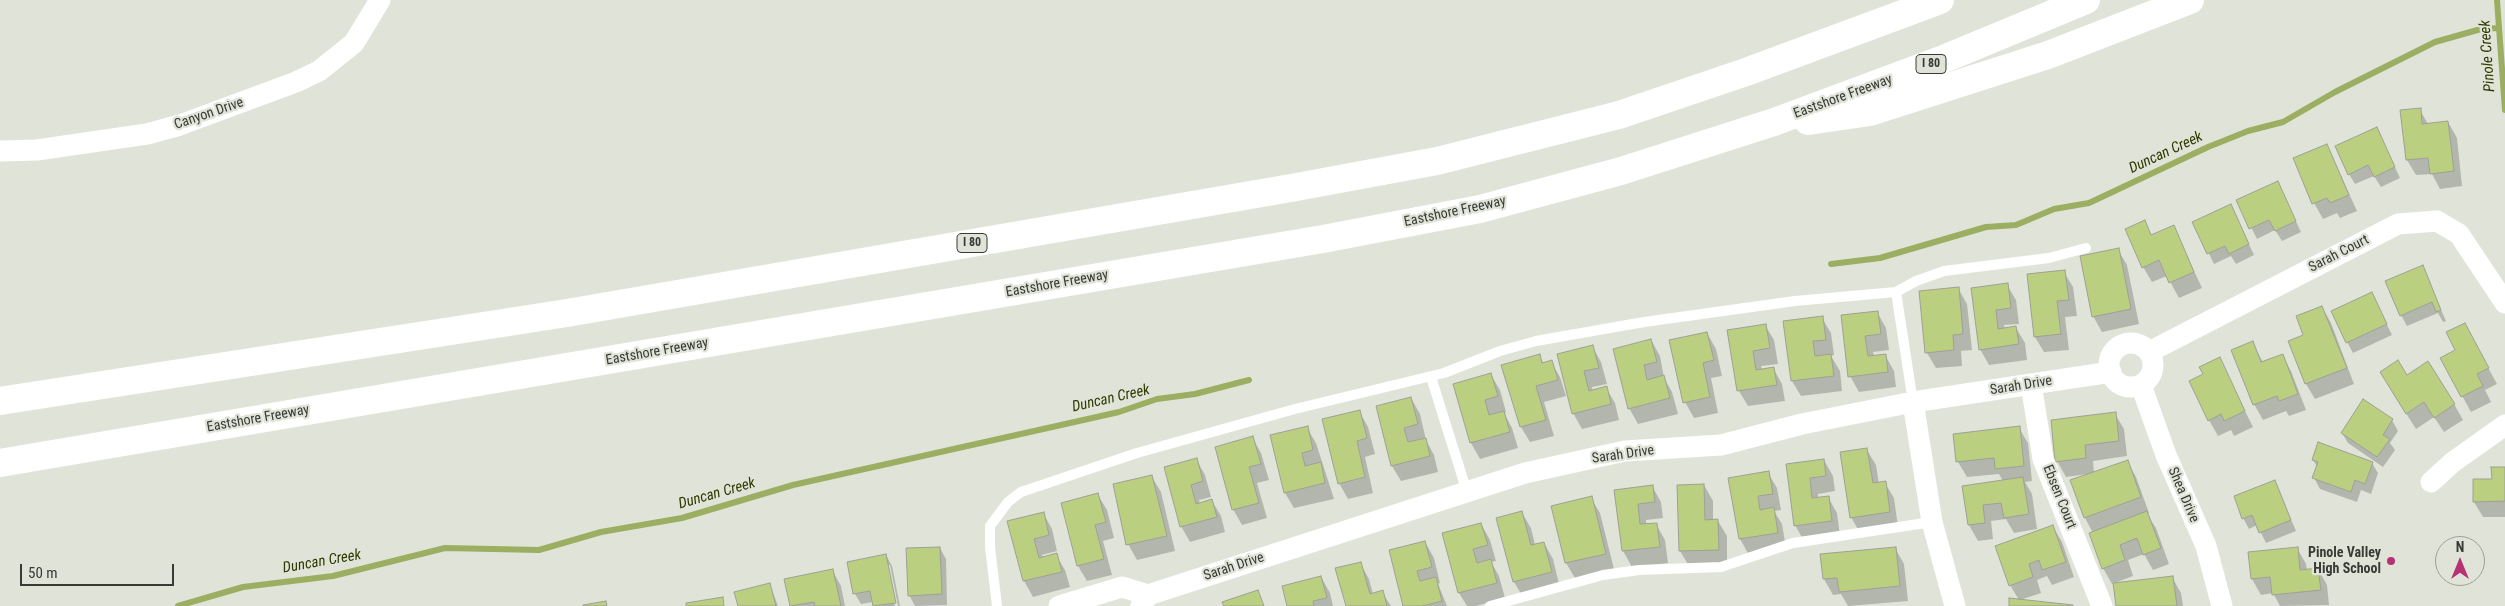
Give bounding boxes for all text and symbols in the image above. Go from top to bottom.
water label: Pinole Creek [2477,19,2499,93]
road number: I 80 [1916,54,1946,74]
street label: Eastshore Freeway [1791,71,1895,123]
street label: Canyon Drive [172,94,246,134]
water label: Duncan Creek [2126,128,2206,178]
street label: Eastshore Freeway [1403,193,1507,231]
street label: Sarah Court [2306,232,2372,276]
road number: I 80 [957,234,987,252]
street label: Eastshore Freeway [1005,267,1109,301]
street label: Eastshore Freeway [605,335,709,369]
street label: Sarah Drive [1989,373,2053,399]
water label: Duncan Creek [1070,381,1152,417]
street label: Eastshore Freeway [206,402,310,436]
street label: Sarah Drive [1591,442,1655,468]
street label: Ebsen Court [2039,463,2079,531]
street label: Shea Drive [2164,465,2202,525]
water label: Duncan Creek [676,474,758,514]
north arrow [2435,536,2485,586]
text: N [2456,539,2464,555]
place label: Pinole Valley High School [2308,545,2381,578]
water label: Duncan Creek [281,546,363,578]
street label: Sarah Drive [1202,549,1266,585]
scale bar [22,554,176,586]
marker: Pinole Valley High School [2385,555,2397,567]
text: 50 m [28,564,58,582]

